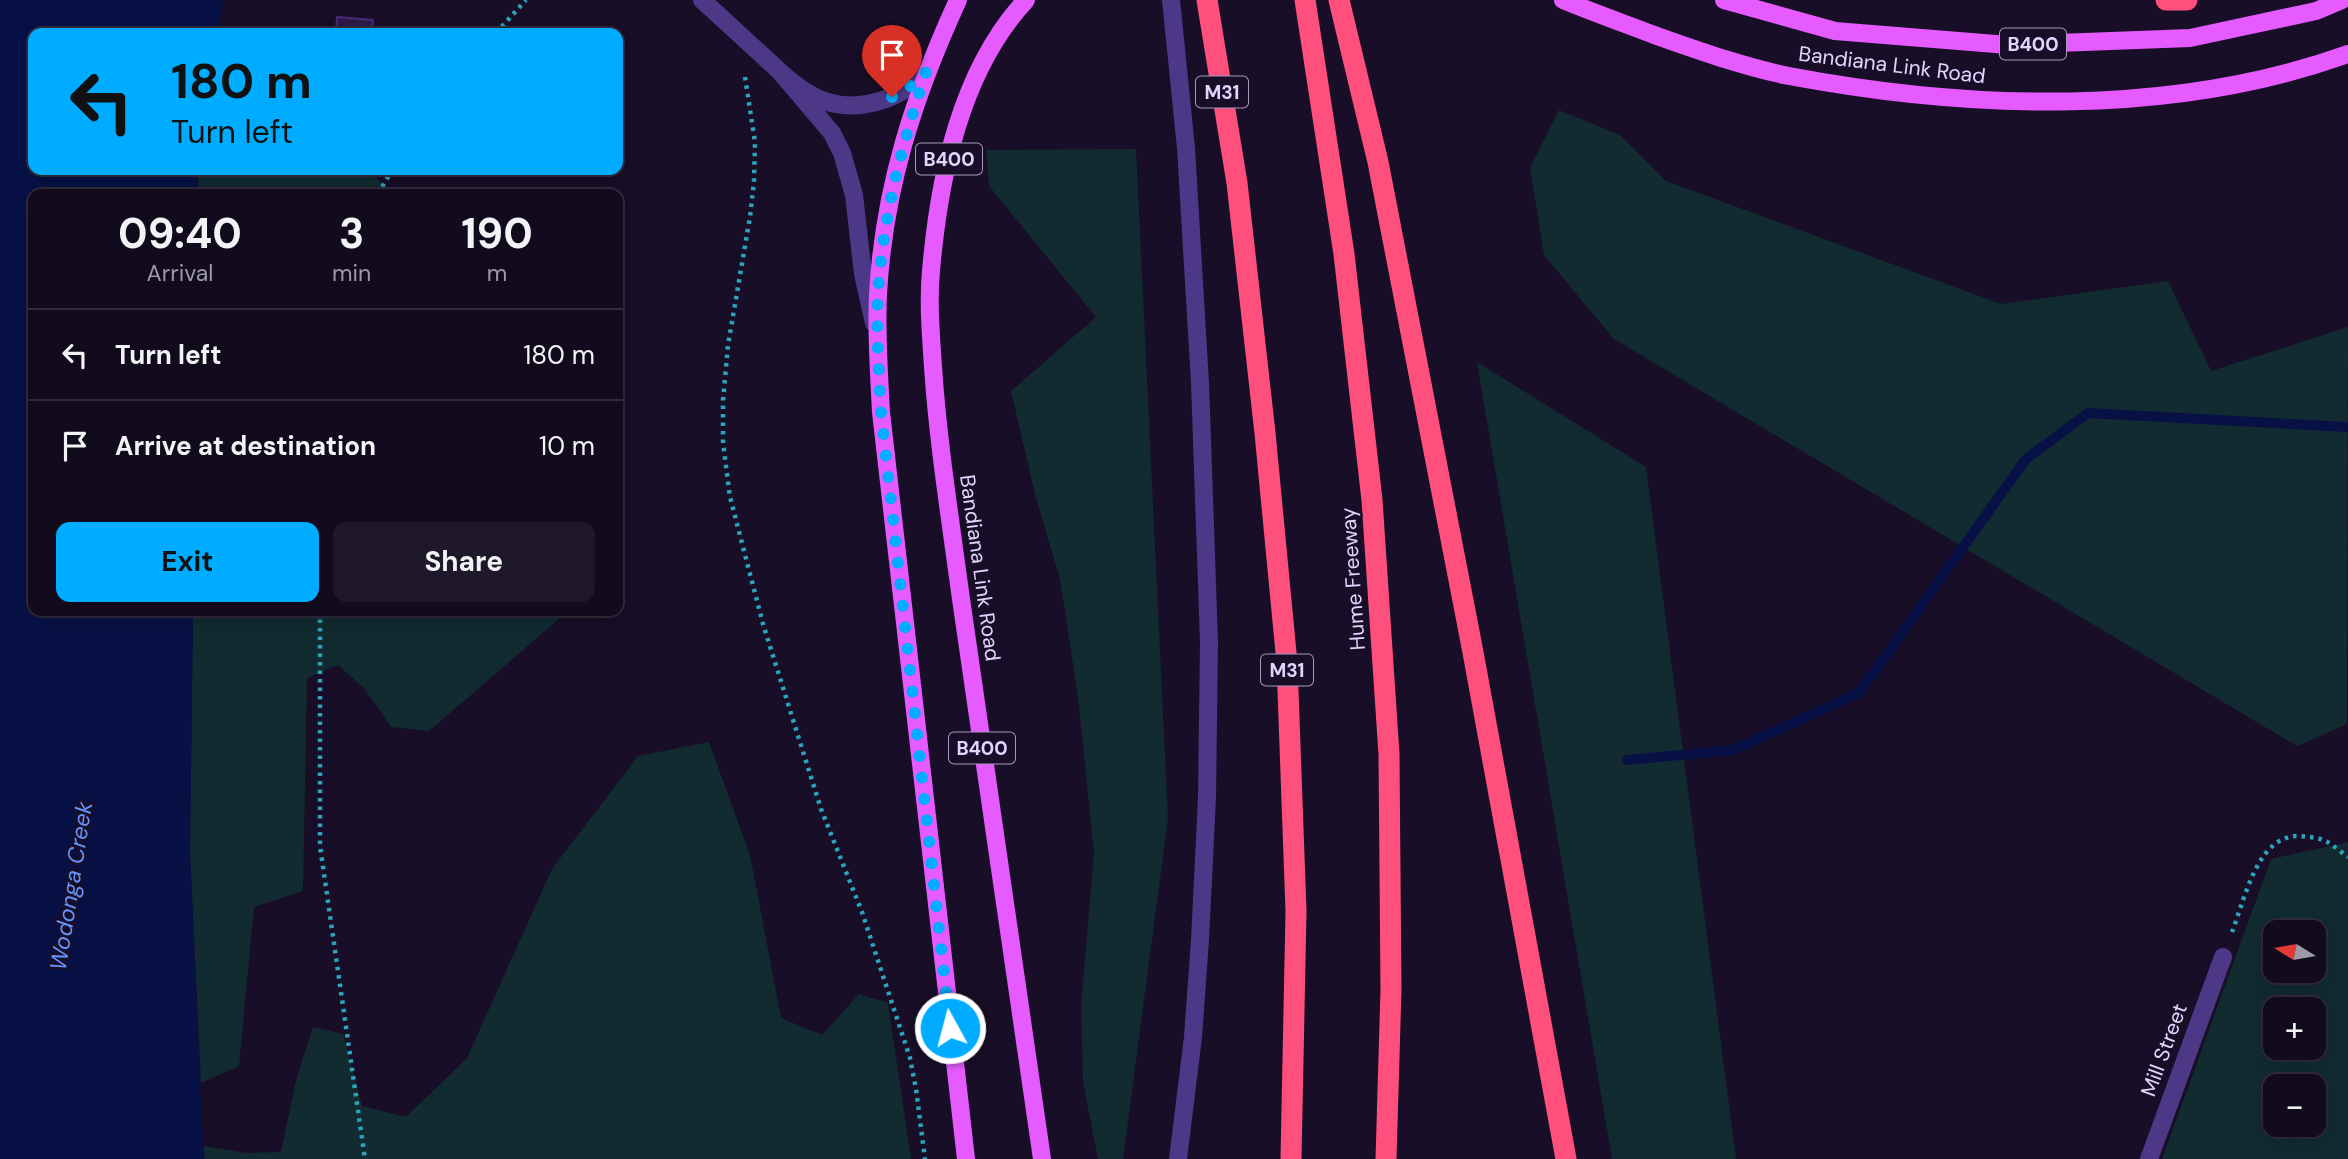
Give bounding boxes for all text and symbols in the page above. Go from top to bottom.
pin [862,25,922,97]
road number: B400 [2000,28,2066,60]
icon: arrive [873,36,911,74]
street label: Bandiana Link Road [1797,40,1987,90]
text: 180 m [171,49,312,113]
icon: left [56,56,147,147]
road number: M31 [1196,76,1248,108]
text: Turn left [171,111,293,153]
road number: B400 [916,144,982,174]
text: 09:40 [118,206,242,261]
text: 3 [339,206,364,261]
text: 190 [461,206,533,261]
text: Arrival [147,258,214,288]
text: min [332,258,371,288]
text: m [487,258,507,288]
icon: left [56,336,94,374]
text: Turn left [115,338,222,372]
text: 180 m [523,338,595,372]
icon: arrive [56,427,94,465]
text: Arrive at destination [115,429,376,463]
text: 10 m [539,429,595,463]
street label: Bandiana Link Road [953,473,1007,663]
street label: Hume Freeway [1334,506,1372,651]
button: Exit [56,522,319,602]
button: Share [333,522,595,602]
road number: M31 [1261,654,1313,685]
road number: B400 [949,733,1015,764]
water label: Wodonga Creek [43,799,99,973]
north arrow [2263,920,2326,984]
map controls [2263,920,2326,1137]
position arrow [913,991,987,1065]
button: + [2263,997,2326,1060]
street label: Mill Street [2134,1000,2194,1100]
button: − [2263,1074,2326,1137]

